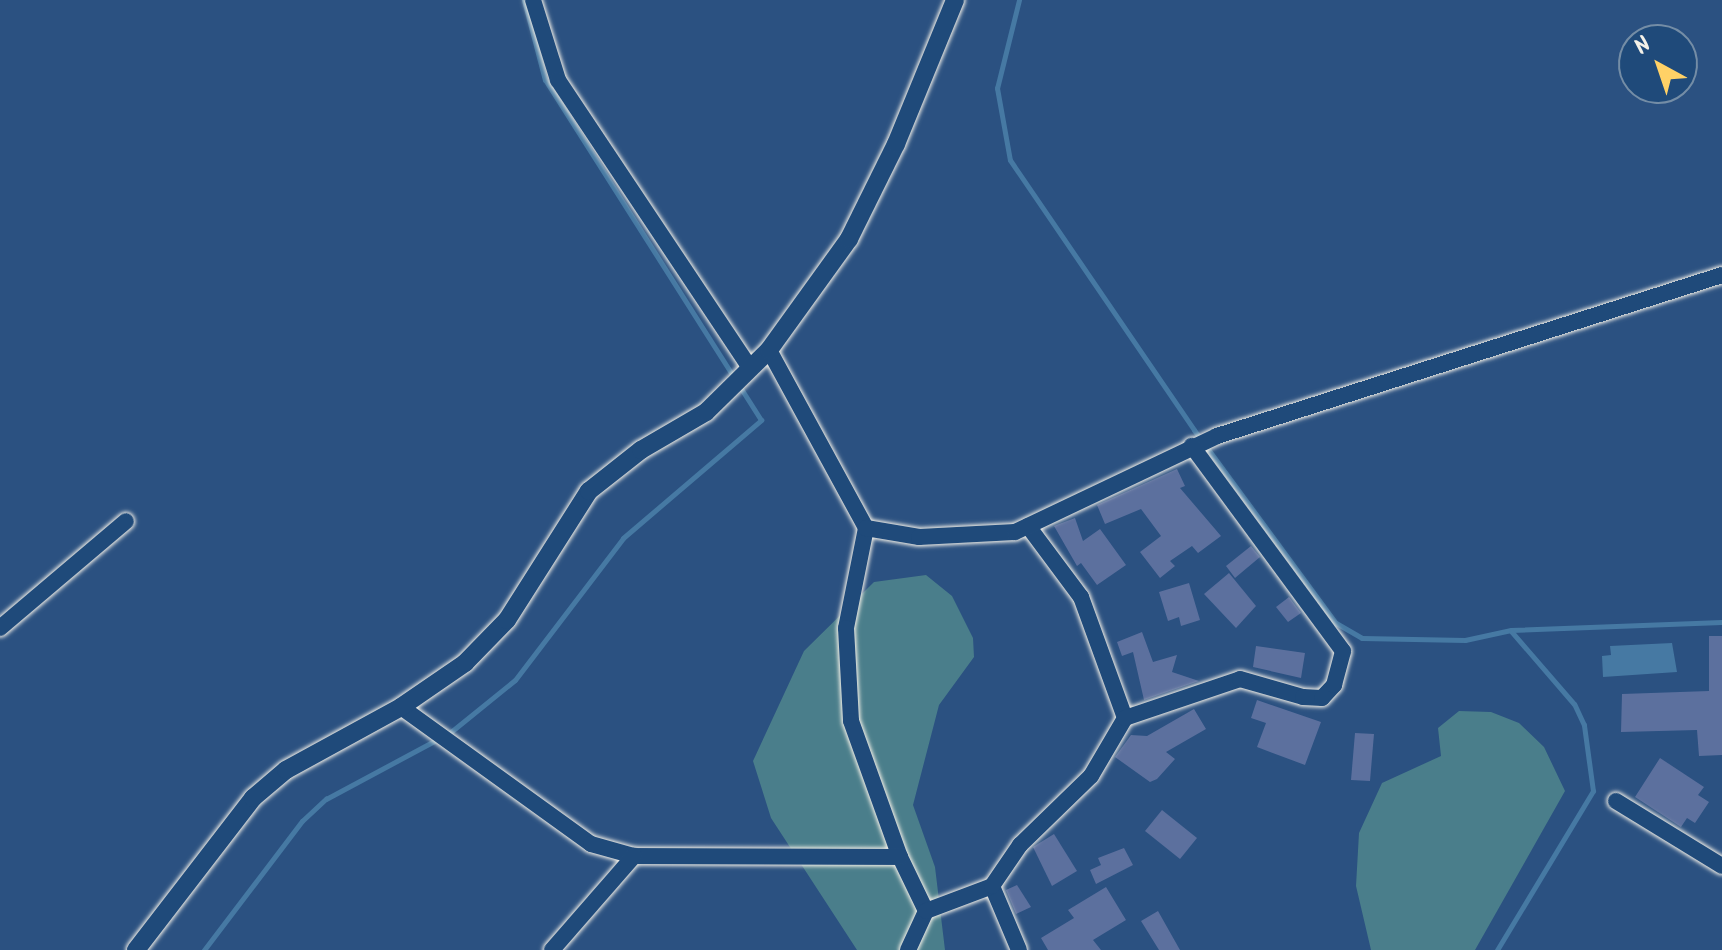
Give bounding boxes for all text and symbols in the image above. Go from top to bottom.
north arrow [1618,24,1698,104]
text: N [1627,29,1660,65]

